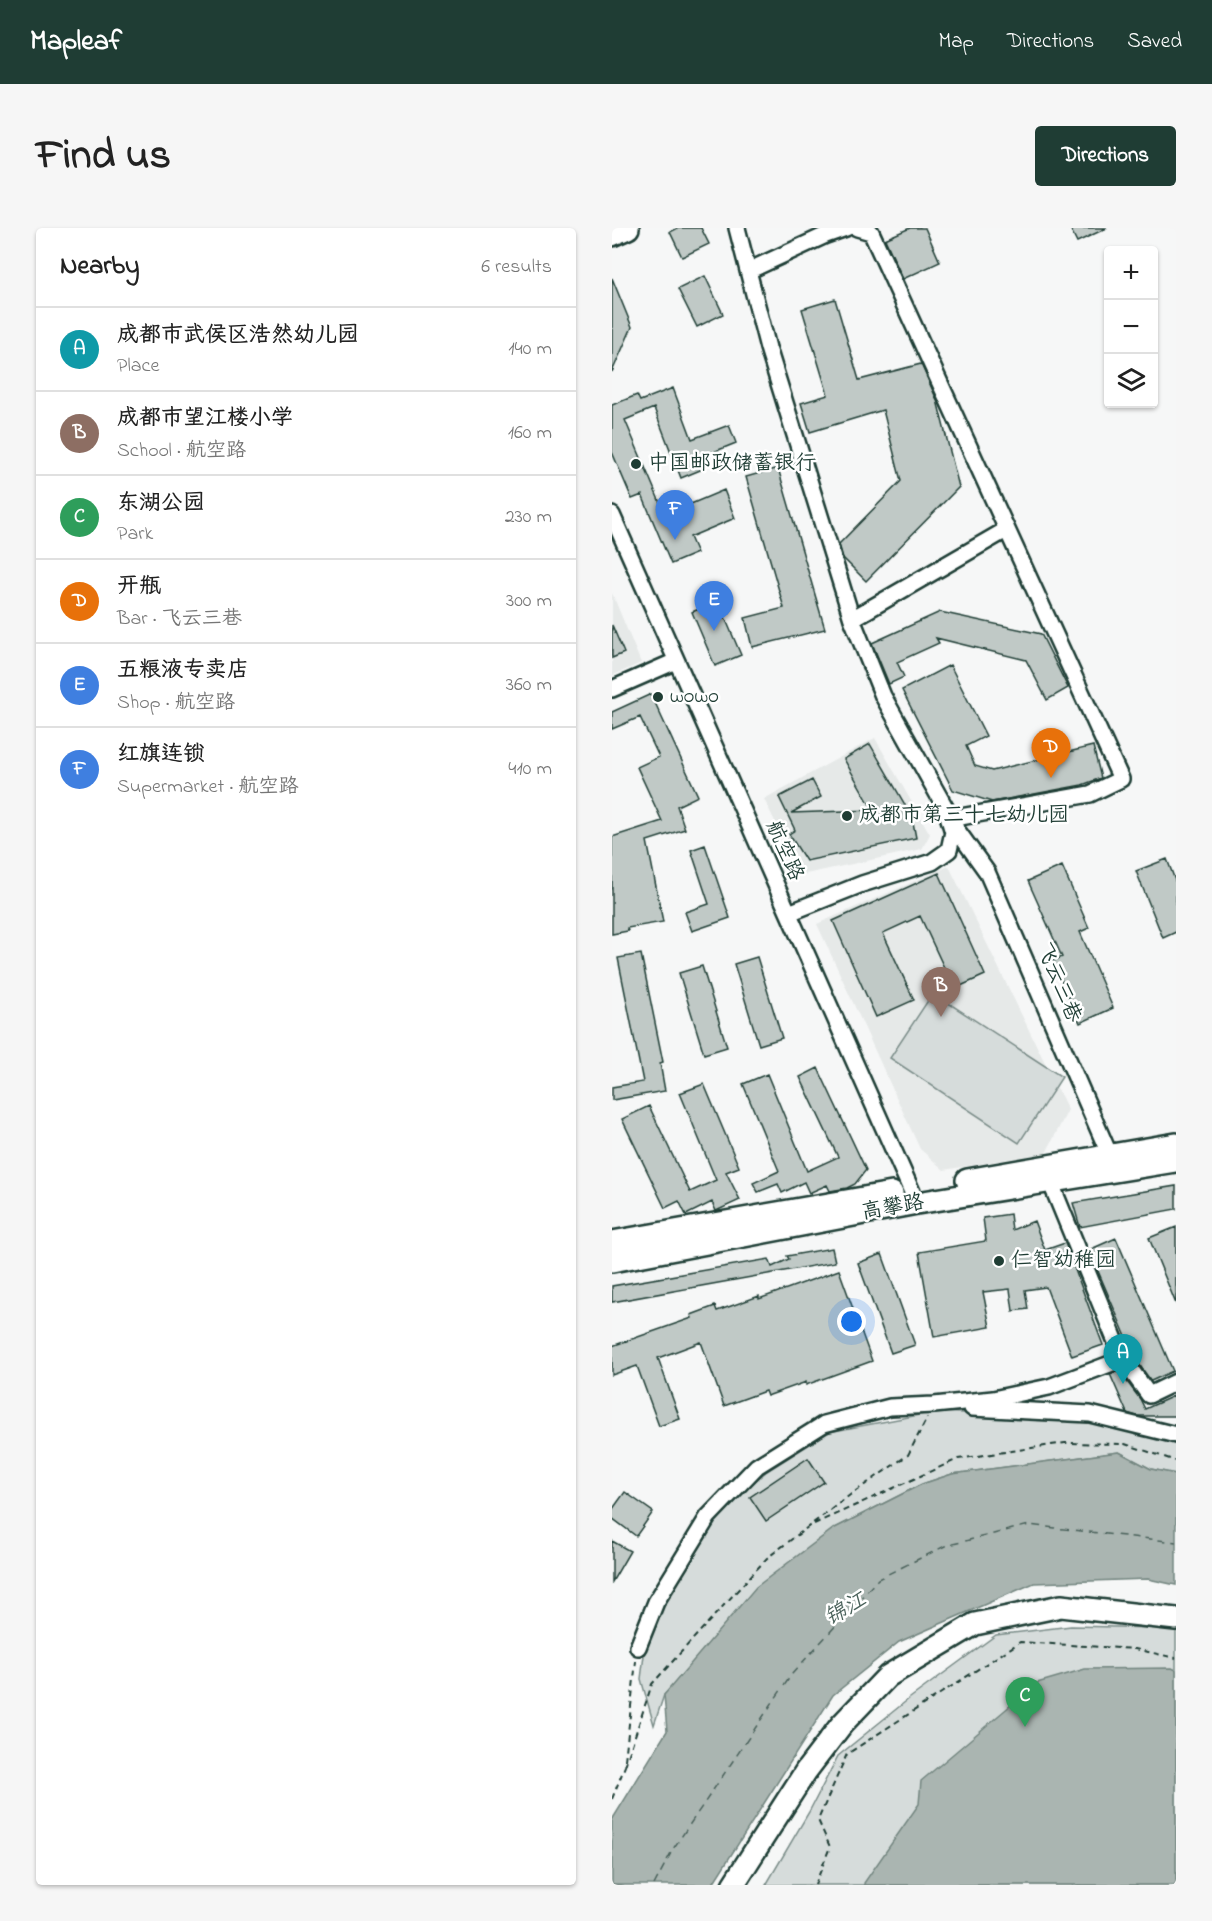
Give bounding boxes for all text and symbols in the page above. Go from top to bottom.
text: Mapleaf [30,22,122,63]
text: Map [938,27,974,57]
text: Directions [1007,27,1094,57]
text: Saved [1127,27,1182,57]
text: Find us [36,126,171,187]
button: Directions [1035,126,1176,186]
map controls [1104,246,1158,408]
button: + [1104,246,1158,300]
text: Nearby [60,248,139,286]
text: 6 results [481,253,552,282]
button: − [1104,300,1158,354]
text: 成都市武侯区浩然幼儿园 [117,320,359,352]
text: A [73,335,86,364]
text: 140 m [508,335,552,364]
text: Place [117,352,159,381]
button: layers [1104,354,1158,408]
text: 成都市望江楼小学 [117,403,293,435]
text: B [73,419,86,448]
text: 160 m [508,419,552,448]
text: School · 航空路 [117,437,246,466]
place label: 中国邮政储蓄银行 [648,449,816,479]
marker: 中国邮政储蓄银行 [629,457,643,471]
text: 东湖公园 [117,488,205,520]
pin: F [656,490,694,540]
text: C [74,503,85,532]
text: 230 m [505,503,552,532]
text: Park [117,520,153,549]
text: 开瓶 [117,571,161,603]
pin: E [694,582,734,631]
text: D [72,587,87,616]
text: 300 m [506,587,552,616]
text: Bar · 飞云三巷 [117,605,242,634]
text: 五粮液专卖店 [117,655,249,687]
text: E [73,671,86,700]
text: 360 m [506,671,552,700]
place label: wowo [670,682,719,712]
text: Shop · 航空路 [117,689,235,718]
marker: wowo [651,690,665,704]
pin: D [1032,728,1070,778]
text: 红旗连锁 [117,739,205,771]
text: F [73,755,86,784]
text: 410 m [508,755,552,784]
text: Supermarket · 航空路 [117,773,298,802]
place label: 成都市第三十七幼儿园 [859,801,1069,831]
marker: 成都市第三十七幼儿园 [840,809,854,823]
street label: 航空路 [757,816,811,886]
street label: 飞云三巷 [1028,938,1088,1028]
pin: B [922,968,960,1017]
street label: 高攀路 [859,1188,927,1228]
place label: 仁智幼稚园 [1011,1246,1116,1276]
marker: 仁智幼稚园 [992,1254,1006,1268]
your location [837,1307,866,1336]
pin: A [1104,1334,1142,1384]
water label: 锦江 [819,1585,874,1635]
pin: C [1006,1678,1044,1727]

